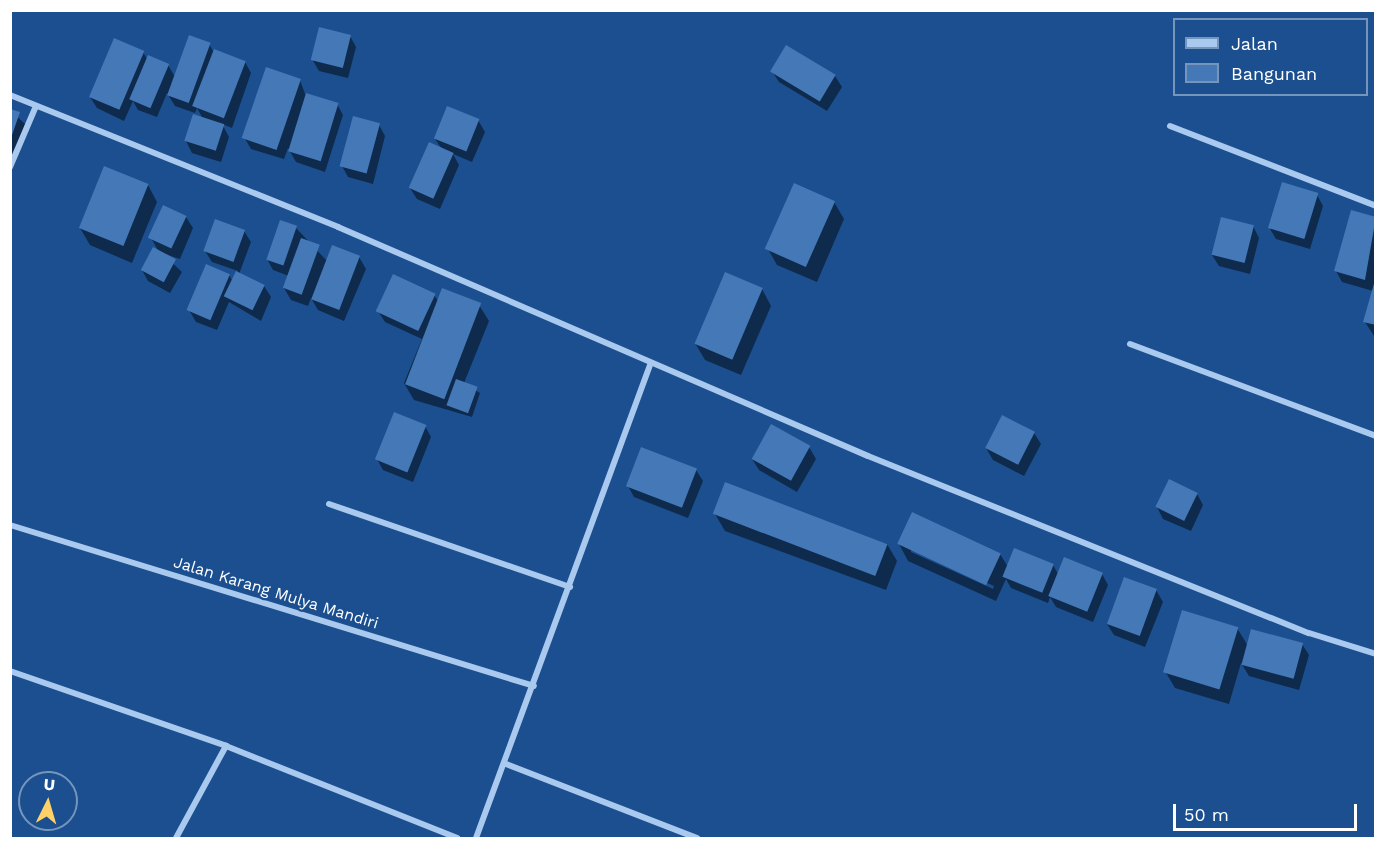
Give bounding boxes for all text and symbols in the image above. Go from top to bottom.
legend [1173,18,1368,96]
text: Jalan [1231,33,1278,54]
text: Bangunan [1231,63,1317,84]
street label: Jalan Karang Mulya Mandiri [171,553,381,633]
north arrow [18,771,78,831]
text: U [43,775,56,795]
scale bar [1176,792,1360,830]
text: 50 m [1184,804,1229,825]

